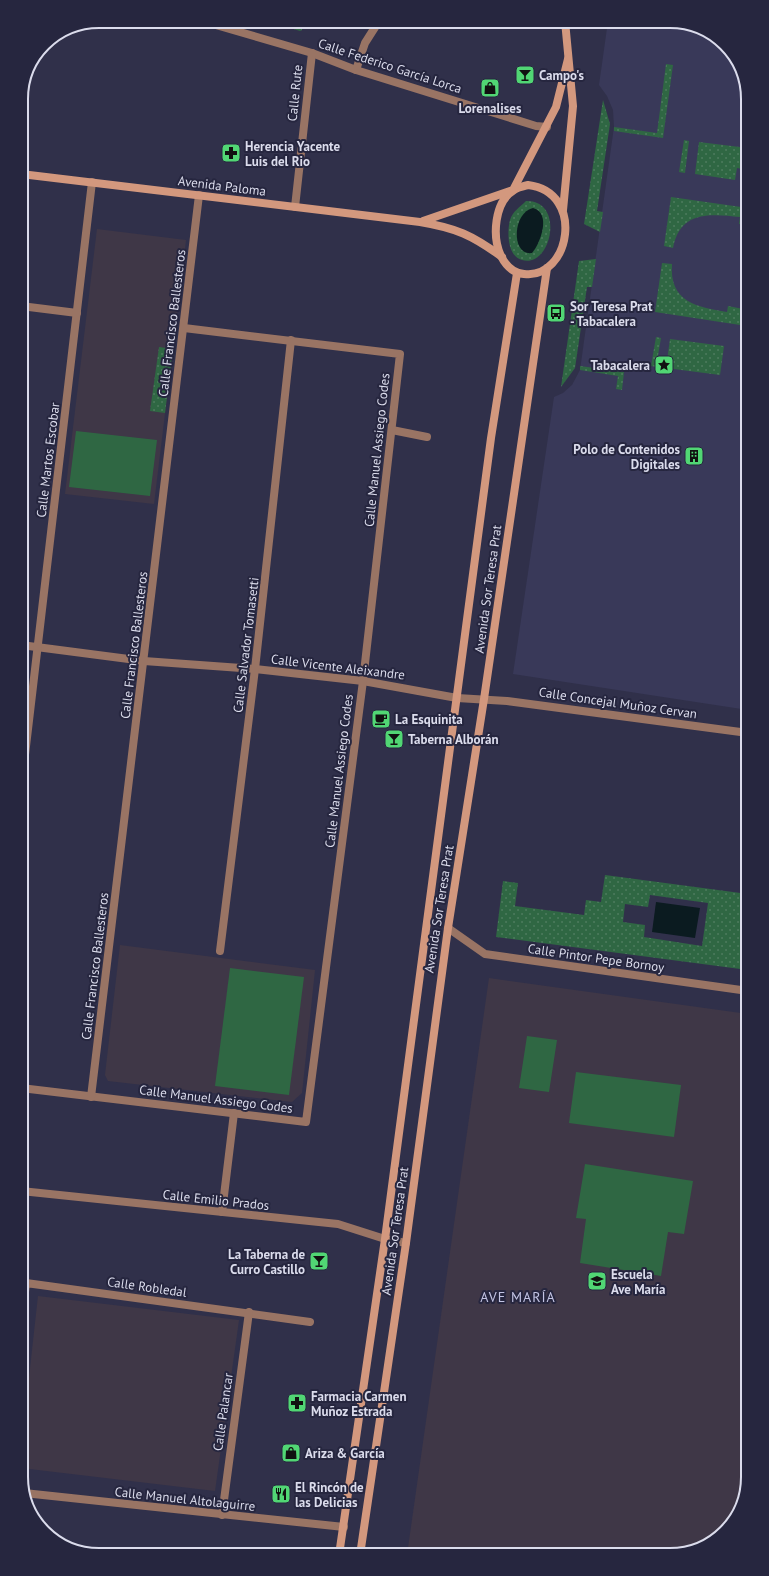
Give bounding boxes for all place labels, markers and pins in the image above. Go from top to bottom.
bar icon: Campo's [514,64,536,86]
place label: Campo's [539,67,584,84]
shop icon: Lorenalises [479,77,501,99]
place label: Lorenalises [459,100,522,117]
place label: Herencia Yacente Luis del Rio [245,138,341,170]
pharmacy icon: Herencia Yacente Luis del Rio [220,142,242,164]
place label: Sor Teresa Prat - Tabacalera [570,298,653,330]
bus stop icon: Sor Teresa Prat - Tabacalera [545,302,567,324]
place icon: Tabacalera [653,354,675,376]
place label: Tabacalera [591,357,650,374]
place label: Polo de Contenidos Digitales [573,441,681,473]
building icon: Polo de Contenidos Digitales [683,445,705,467]
cafe icon: La Esquinita [370,708,392,730]
place label: La Esquinita [395,711,463,728]
bar icon: Taberna Alborán [383,728,405,750]
place label: Taberna Alborán [408,731,499,748]
place label: La Taberna de Curro Castillo [228,1246,305,1278]
bar icon: La Taberna de Curro Castillo [308,1250,330,1272]
place label: Escuela Ave María [611,1266,666,1298]
school or university icon: Escuela Ave María [586,1270,608,1292]
place label: Farmacia Carmen Muñoz Estrada [311,1388,407,1420]
pharmacy icon: Farmacia Carmen Muñoz Estrada [286,1392,308,1414]
shop icon: Ariza & García [280,1442,302,1464]
place label: Ariza & García [305,1445,385,1462]
place label: El Rincón de las Delicias [295,1479,364,1511]
restaurant icon: El Rincón de las Delicias [270,1483,292,1505]

